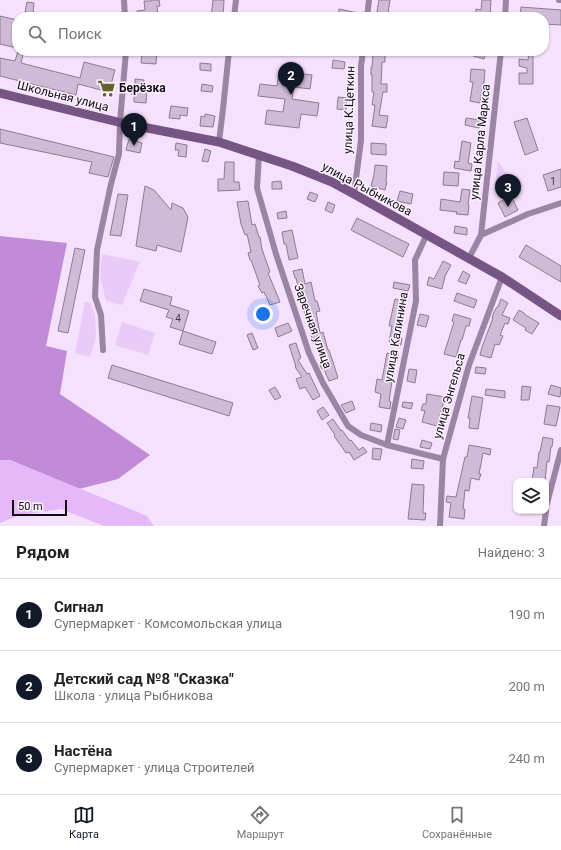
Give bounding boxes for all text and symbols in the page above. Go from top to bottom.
search box [12,12,549,56]
icon: search [26,23,48,45]
text: Поиск [58,25,102,43]
pin: 2 [278,62,304,95]
street label: улица К.Цеткин [340,66,358,154]
street label: Школьная улица [16,78,110,114]
supermarket icon: Берёзка [96,78,116,98]
place label: Берёзка [119,81,166,95]
street label: улица Карла Маркса [467,83,493,201]
pin: 1 [121,113,147,146]
street label: улица Рыбникова [320,159,414,219]
pin: 3 [495,174,521,207]
house number: 1 [550,176,556,187]
street label: Заречная улица [291,282,335,370]
street label: улица Калинина [381,291,411,383]
your location [253,304,273,324]
house number: 4 [175,313,181,324]
street label: улица Энгельса [430,352,468,440]
map controls [513,478,549,514]
button: layers [513,478,549,514]
scale bar [12,498,67,517]
text: 50 m [18,500,43,513]
text: Рядом [16,542,70,562]
text: Найдено: 3 [478,545,545,560]
text: Сигнал [54,598,104,616]
text: 1 [25,607,33,622]
text: 190 m [508,607,545,622]
text: Супермаркет · Комсомольская улица [54,616,282,631]
text: Детский сад №8 "Сказка" [54,670,234,688]
text: 2 [25,679,33,694]
text: 200 m [508,679,545,694]
text: Школа · улица Рыбникова [54,688,213,703]
text: Настёна [54,742,112,760]
text: 3 [25,751,33,766]
text: 240 m [508,751,545,766]
text: Супермаркет · улица Строителей [54,760,255,775]
tab: Карта [69,804,99,841]
tab: Маршрут [237,804,284,841]
tab: Сохранённые [422,804,492,841]

